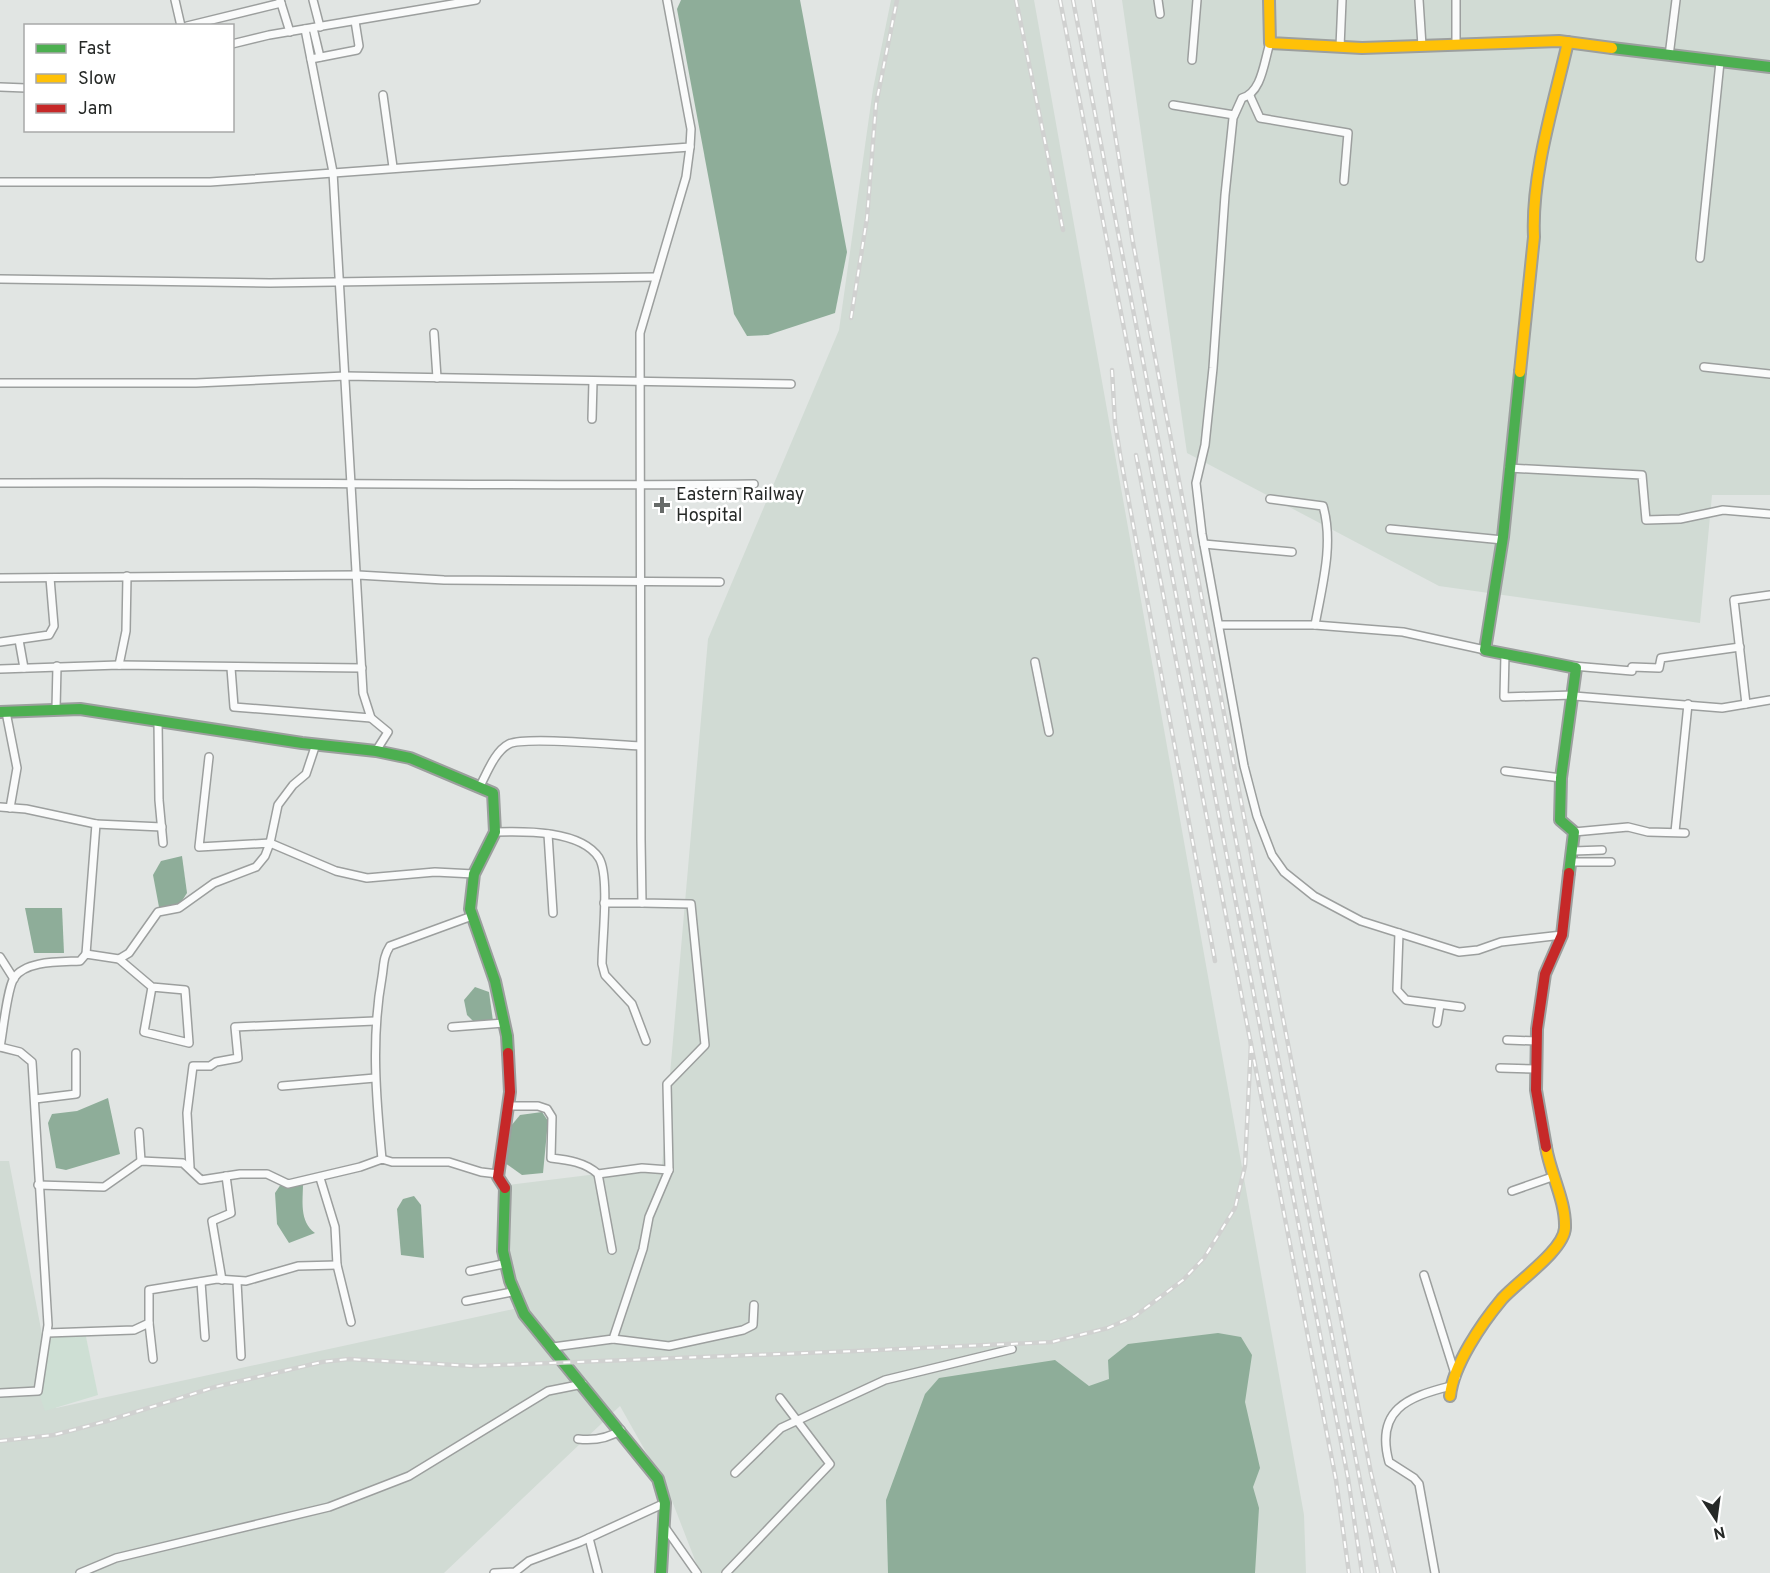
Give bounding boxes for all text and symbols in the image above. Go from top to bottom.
legend [24,24,234,132]
text: Fast [78,38,111,61]
text: Slow [78,68,116,91]
text: Jam [78,98,113,121]
place label: Eastern Railway Hospital [676,484,804,528]
marker: Eastern Railway Hospital [653,496,671,514]
north arrow [1686,1489,1746,1549]
text: N [1711,1521,1727,1543]

